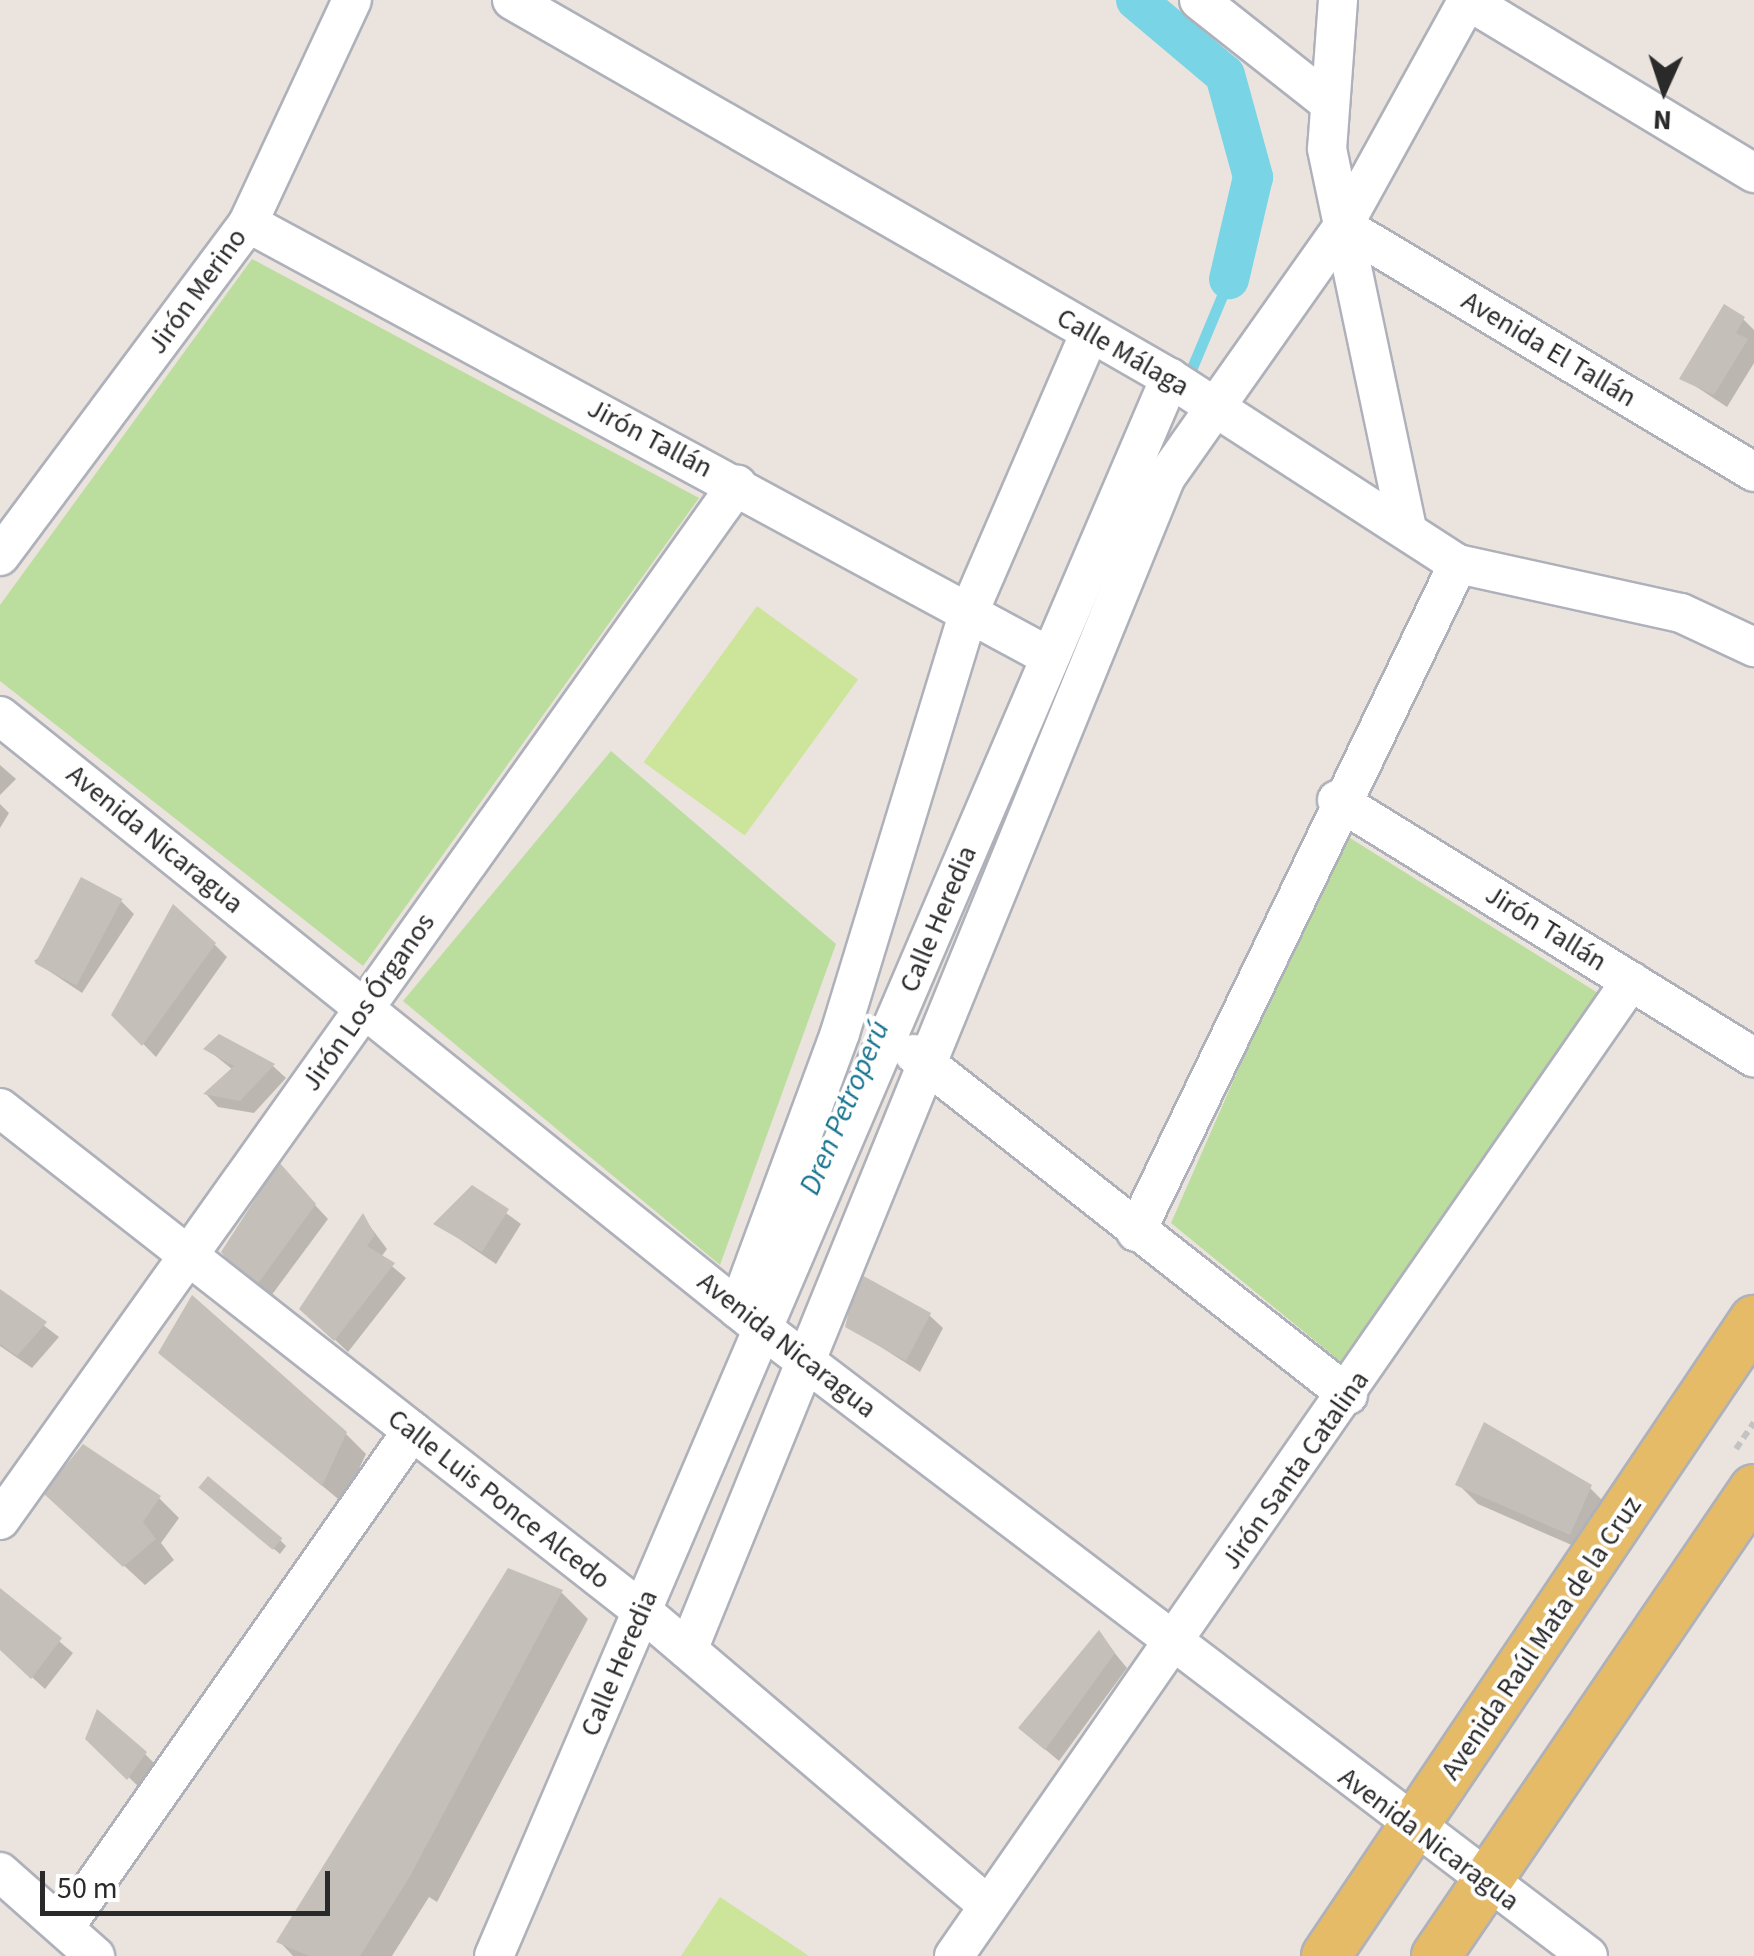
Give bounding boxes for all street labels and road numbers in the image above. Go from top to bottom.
street label: Jirón Merino [140,222,254,360]
street label: Avenida El Tallán [1456,284,1642,414]
street label: Calle Málaga [1051,301,1195,403]
street label: Jirón Tallán [582,391,718,485]
street label: Avenida Nicaragua [60,757,250,921]
street label: Calle Heredia [892,841,984,997]
street label: Jirón Tallán [1479,878,1613,978]
street label: Jirón Los Órganos [294,907,442,1097]
street label: Avenida Nicaragua [691,1265,883,1425]
street label: Jirón Santa Catalina [1214,1364,1376,1576]
street label: Calle Luis Ponce Alcedo [381,1402,617,1596]
street label: Avenida Raúl Mata de la Cruz [1434,1490,1648,1786]
street label: Calle Heredia [573,1585,665,1741]
street label: Avenida Nicaragua [1332,1760,1526,1918]

